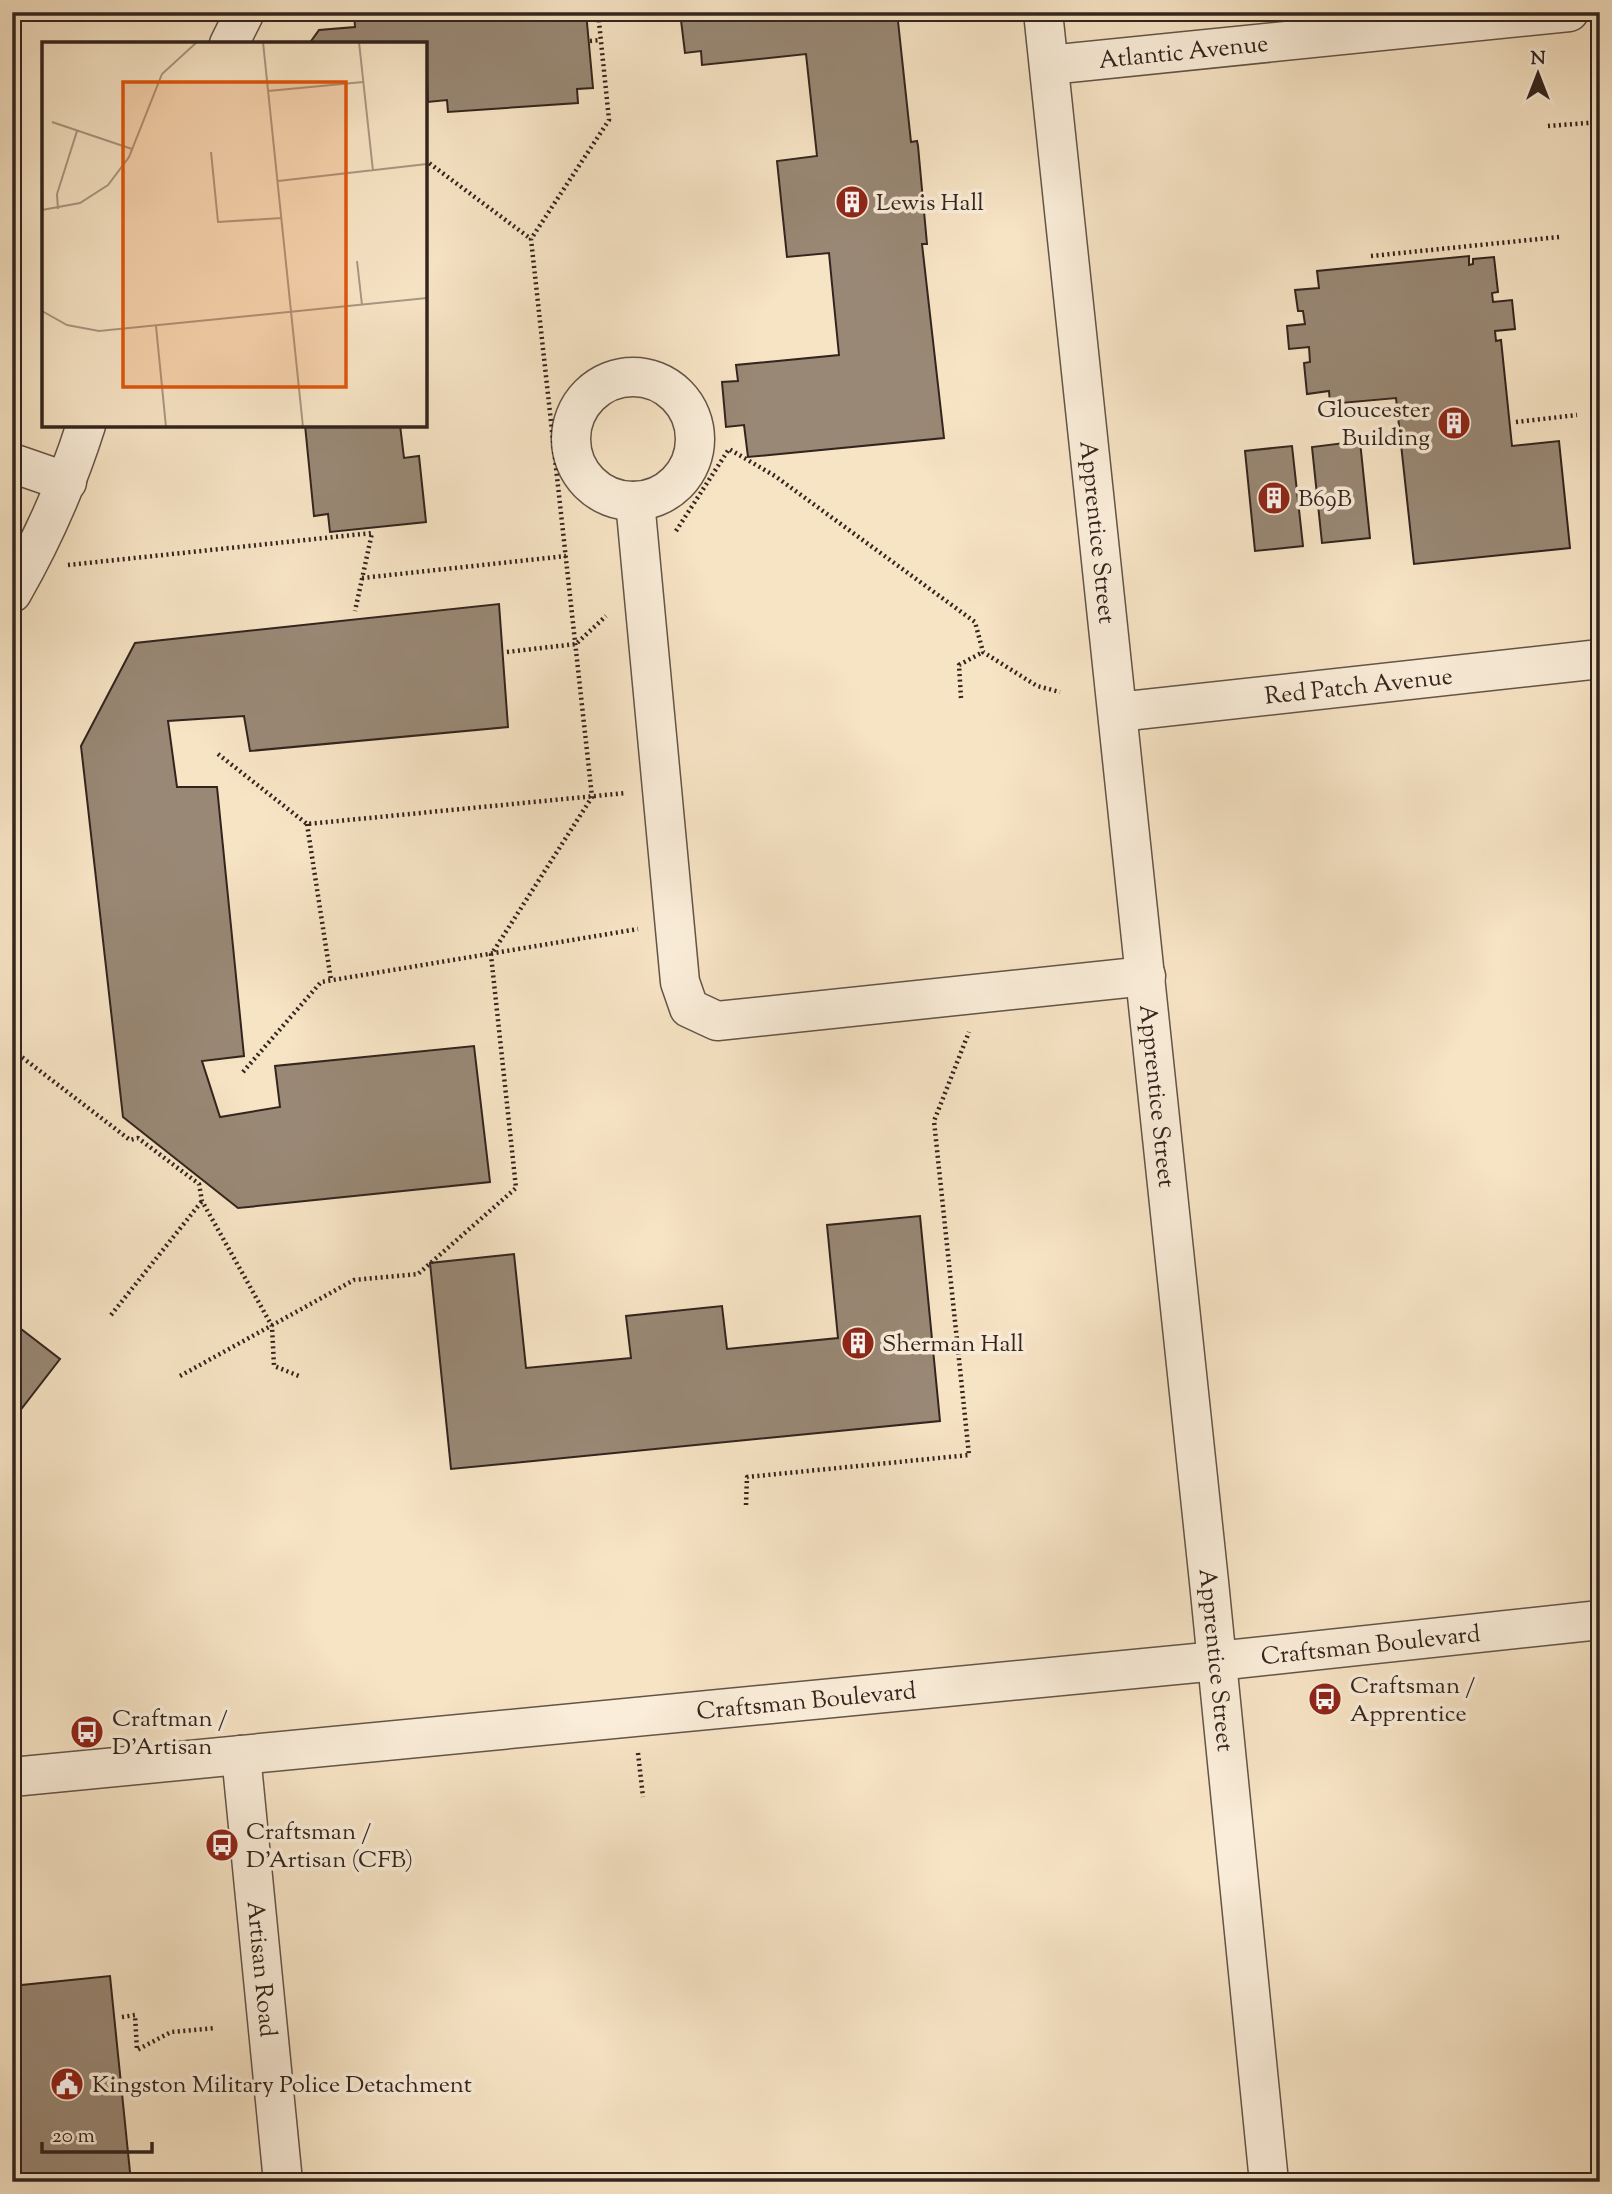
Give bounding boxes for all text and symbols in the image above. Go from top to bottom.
street label: Atlantic Avenue [1097,28,1270,79]
north arrow [1504,38,1574,108]
inset map [42,42,427,427]
text: N [1530,46,1546,73]
building icon: Lewis Hall [833,183,871,221]
place label: Lewis Hall [876,187,984,221]
place label: Gloucester Building [1317,394,1430,456]
building icon: Gloucester Building [1435,404,1473,442]
street label: Apprentice Street [1069,439,1123,626]
building icon: B69B [1255,479,1293,517]
place label: B69B [1298,483,1352,517]
street label: Red Patch Avenue [1263,660,1454,715]
street label: Apprentice Street [1129,1003,1182,1189]
building icon: Sherman Hall [839,1324,877,1362]
place label: Sherman Hall [882,1328,1024,1362]
street label: Apprentice Street [1189,1567,1241,1753]
street label: Craftsman Boulevard [1259,1618,1483,1675]
place label: Craftsman / Apprentice [1350,1670,1475,1732]
street label: Craftsman Boulevard [695,1675,918,1730]
bus stop icon: Craftsman / Apprentice [1306,1680,1344,1718]
place label: Craftman / D'Artisan [112,1703,228,1765]
bus stop icon: Craftman / D'Artisan [68,1713,106,1751]
place label: Craftsman / D'Artisan (CFB) [246,1816,413,1878]
bus stop icon: Craftsman / D'Artisan (CFB) [203,1826,241,1864]
street label: Artisan Road [236,1899,284,2039]
public building icon: Kingston Military Police Detachment [48,2065,86,2103]
place label: Kingston Military Police Detachment [92,2069,472,2103]
scale bar [42,2110,152,2154]
text: 20 m [52,2122,95,2152]

